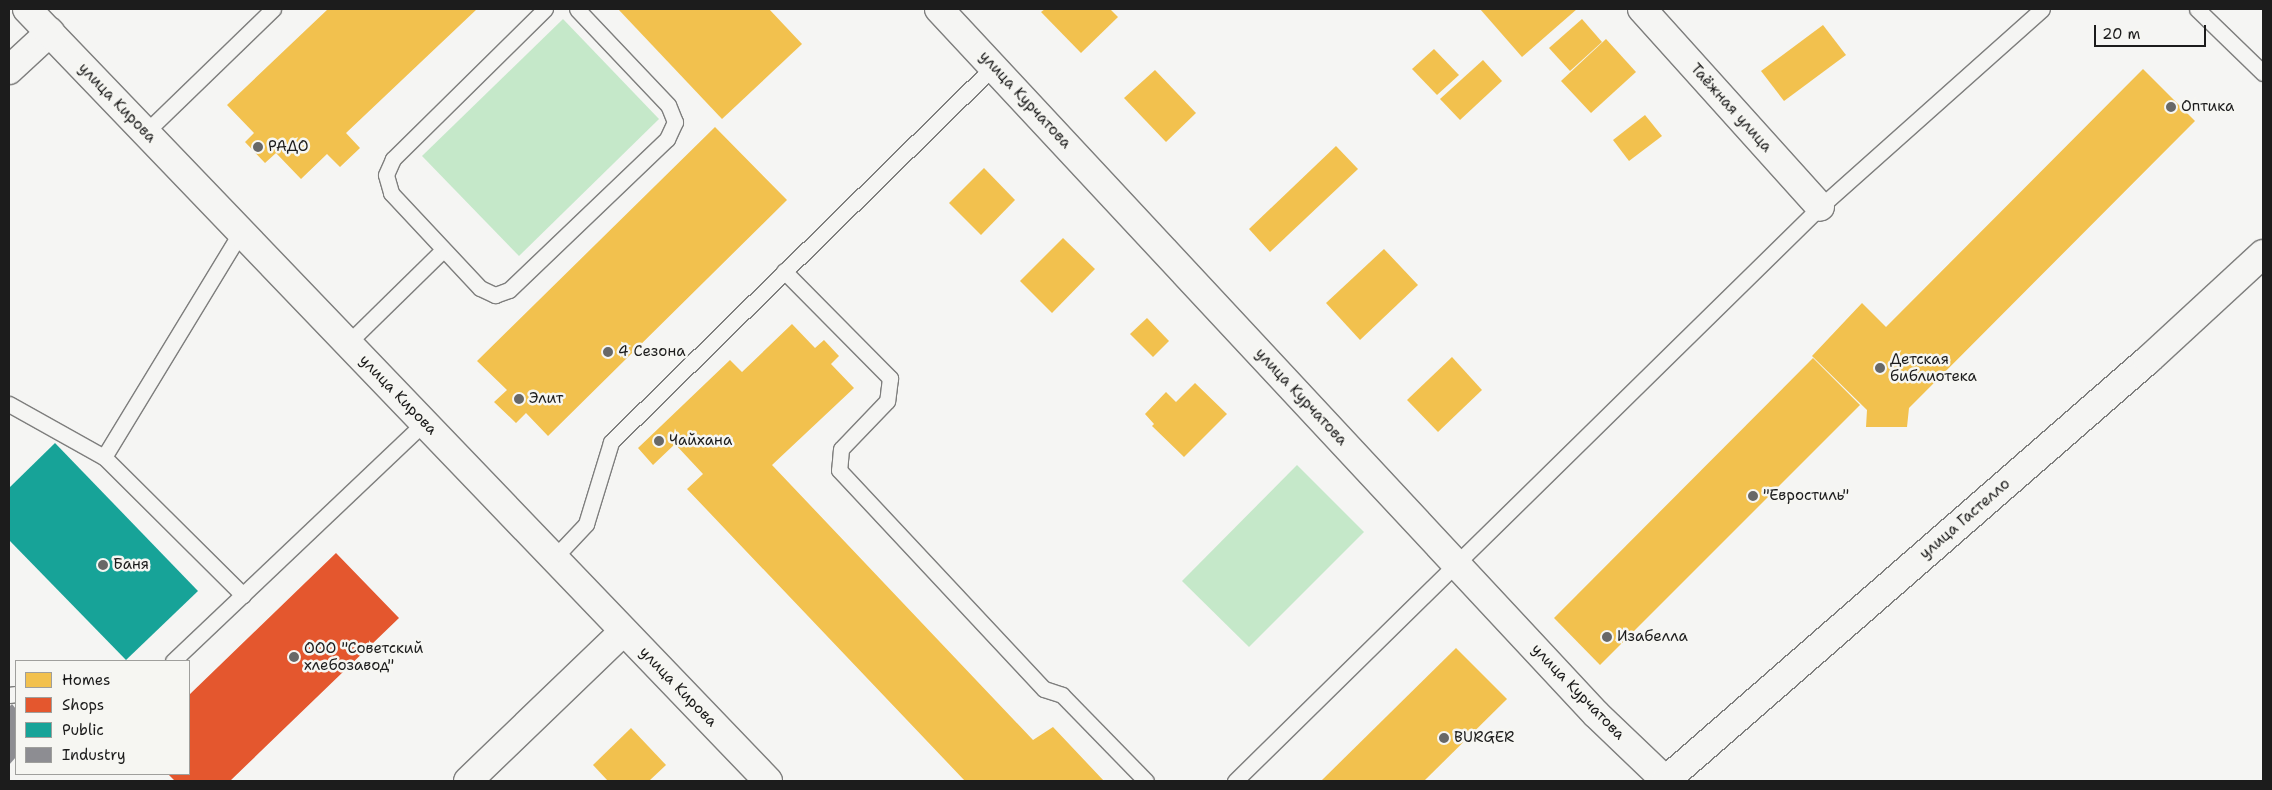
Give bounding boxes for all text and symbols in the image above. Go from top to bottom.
scale bar [2097,15,2210,47]
text: 20 m [2102,24,2141,44]
street label: улица Курчатова [975,48,1075,152]
street label: улица Кирова [74,59,160,147]
street label: Таёжная улица [1686,60,1776,156]
place label: Оптика [2181,98,2234,116]
marker: Оптика [2165,101,2177,113]
place label: РАДО [268,138,308,156]
marker: РАДО [252,141,264,153]
place label: 4 Сезона [618,343,686,361]
street label: улица Курчатова [1251,345,1351,449]
marker: 4 Сезона [602,346,614,358]
place label: Детская библиотека [1890,350,1977,385]
street label: улица Кирова [355,351,441,439]
marker: Детская библиотека [1874,362,1886,374]
place label: Элит [529,390,563,408]
marker: Элит [513,393,525,405]
place label: Чайхана [669,432,732,450]
marker: Чайхана [653,435,665,447]
street label: улица Гастелло [1916,475,2014,563]
place label: "Евростиль" [1763,487,1849,505]
marker: "Евростиль" [1747,490,1759,502]
place label: Баня [113,556,149,574]
marker: Баня [97,559,109,571]
place label: Изабелла [1617,628,1688,646]
marker: Изабелла [1601,631,1613,643]
place label: ООО "Советский хлебозавод" [304,639,423,674]
street label: улица Курчатова [1528,640,1628,744]
street label: улица Кирова [635,643,721,731]
marker: ООО "Советский хлебозавод" [288,651,300,663]
legend [15,660,190,775]
text: Homes [62,670,110,690]
text: Shops [62,695,104,715]
text: Public [62,720,104,740]
place label: BURGER [1454,729,1514,747]
marker: BURGER [1438,732,1450,744]
text: Industry [62,745,126,765]

